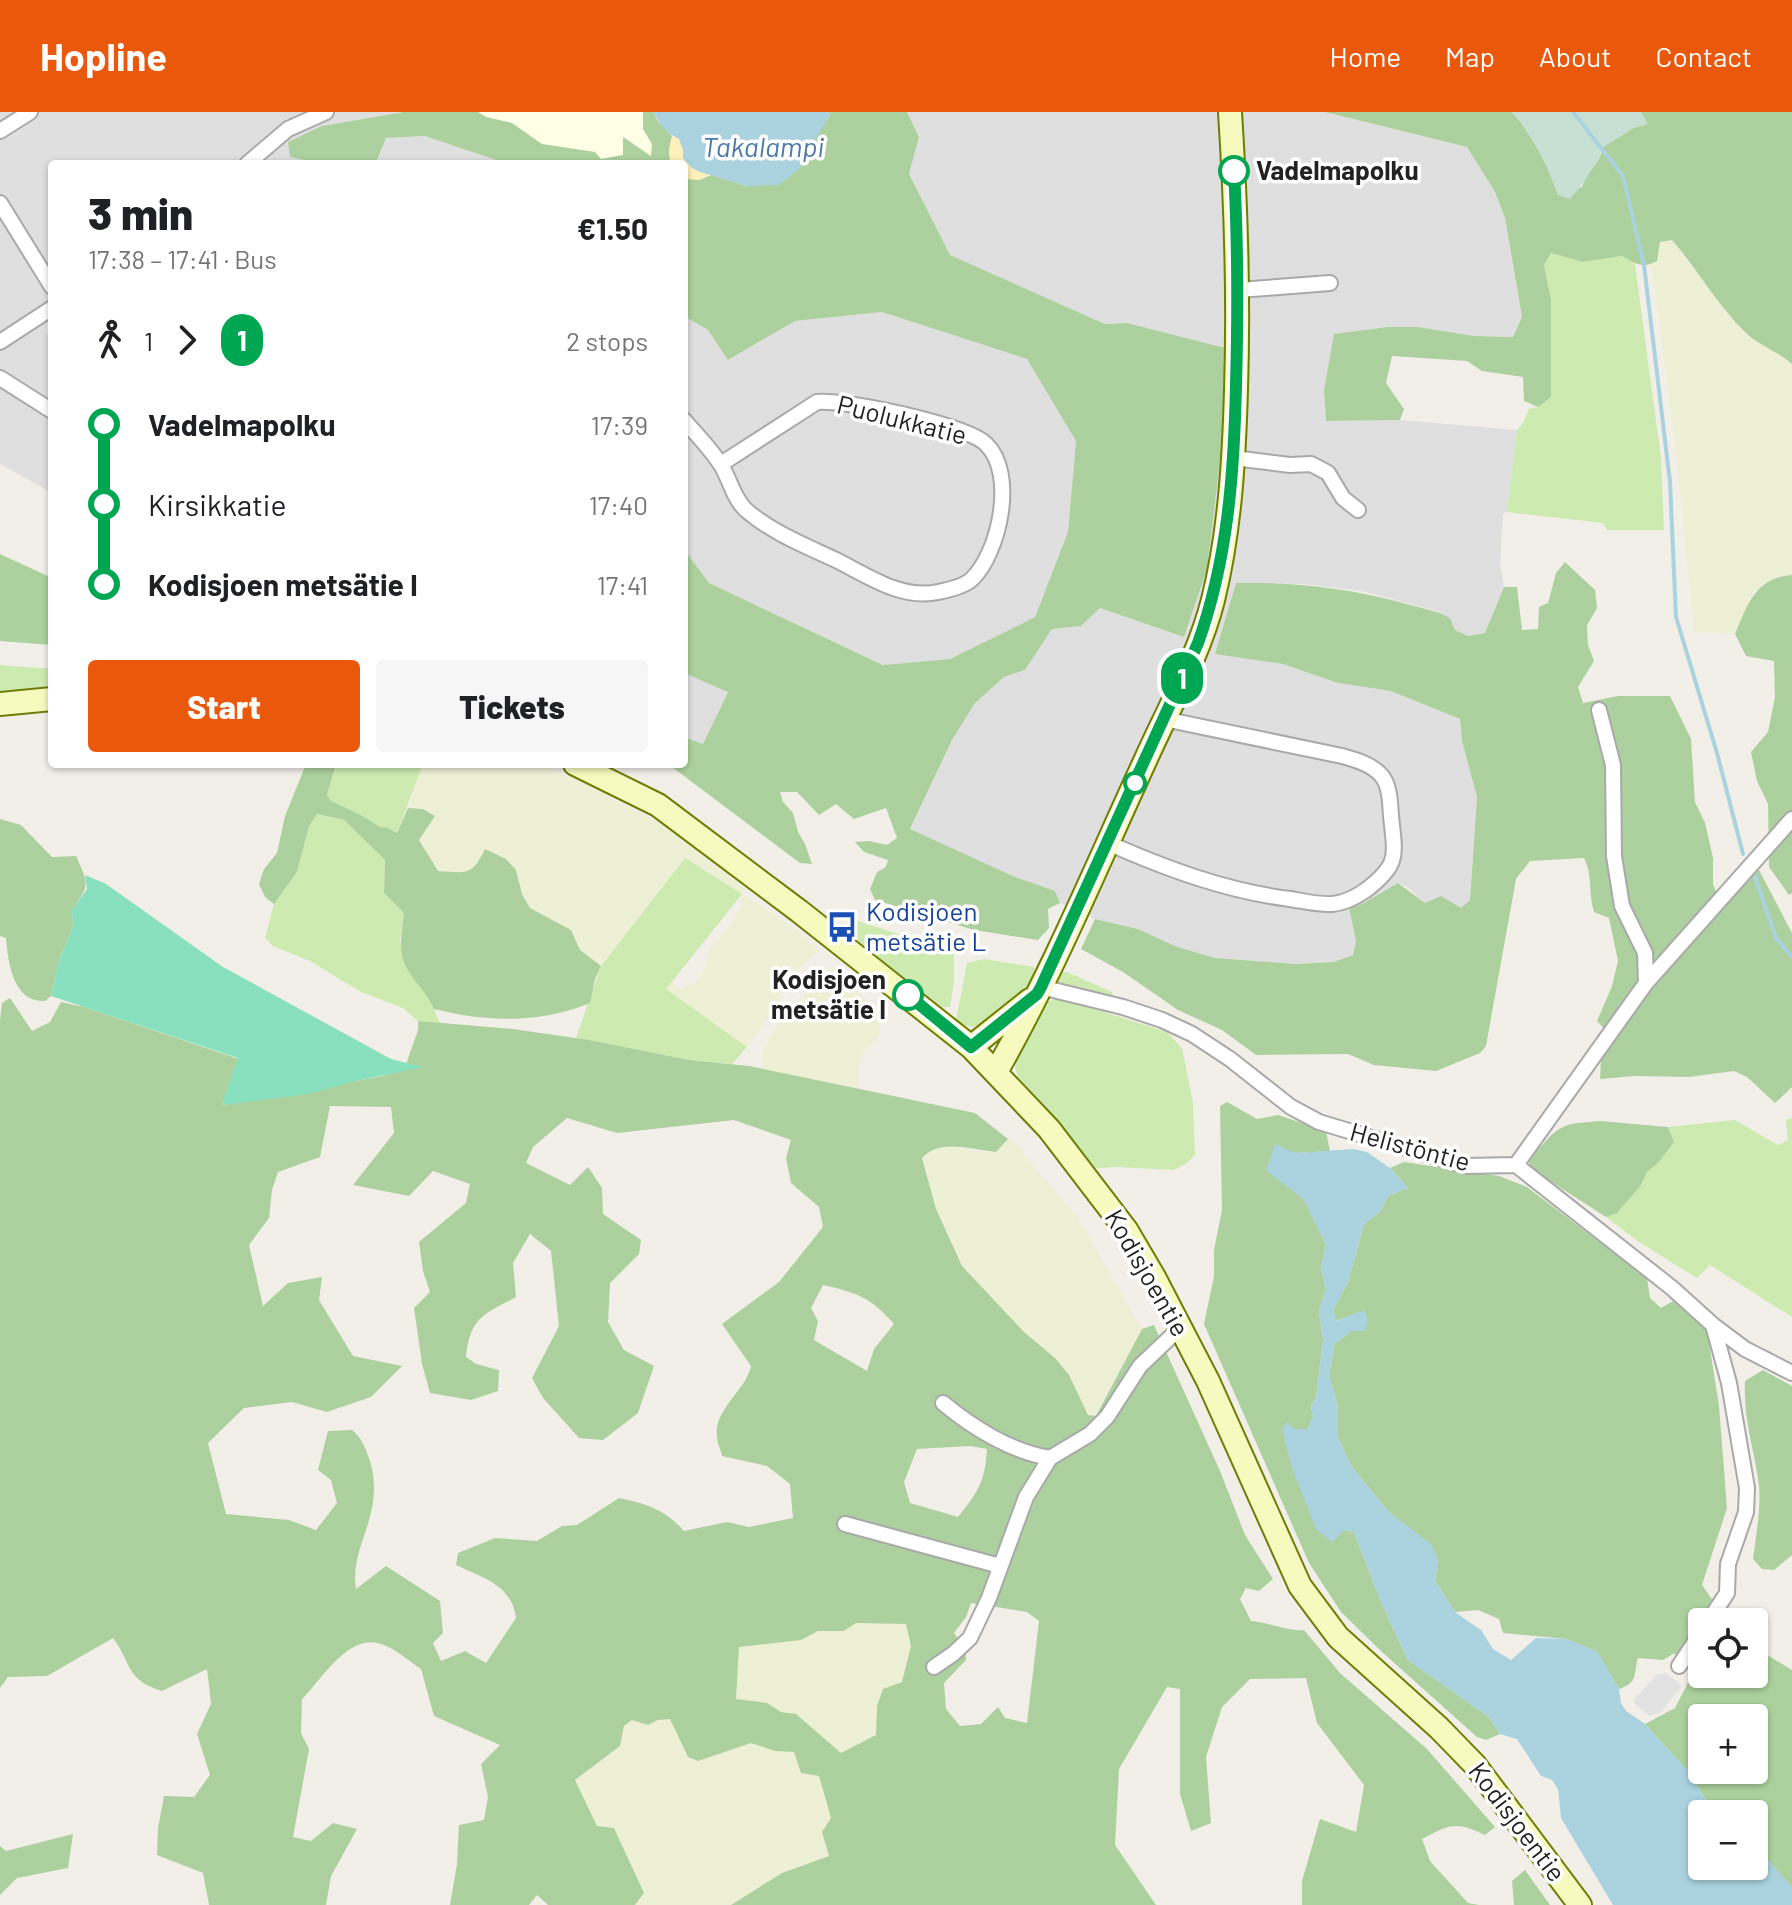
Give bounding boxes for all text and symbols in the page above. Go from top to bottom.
text: Hopline [40,33,167,79]
text: Home [1330,39,1401,73]
text: Map [1445,39,1495,73]
text: About [1539,39,1611,73]
text: Contact [1655,39,1752,73]
water label: Takalampi [702,129,824,163]
place label: Vadelmapolku [1256,154,1419,185]
marker: Vadelmapolku [1219,156,1249,186]
text: 3 min [88,186,193,239]
text: €1.50 [577,210,648,246]
text: 17:38 – 17:41 · Bus [88,243,277,274]
icon: walk [88,318,132,362]
icon: forward [165,318,209,362]
text: 1 [237,323,247,357]
text: 1 [144,325,153,356]
text: 2 stops [566,325,648,356]
street label: Puolukkatie [834,387,970,450]
text: Vadelmapolku [148,406,336,442]
text: 17:39 [591,409,648,440]
text: Kirsikkatie [148,486,286,522]
text: 17:40 [589,489,648,520]
text: Kodisjoen metsätie I [148,566,418,602]
text: 17:41 [597,569,648,600]
line badge: 1 [1156,652,1208,704]
button: Start [88,660,360,752]
button: Tickets [376,660,648,752]
text: 1 [1177,661,1187,695]
unlabelled marker [1124,772,1146,794]
place label: Kodisjoen metsätie L [866,895,986,956]
bus stop icon: Kodisjoen metsätie L [825,910,859,944]
place label: Kodisjoen metsätie I [771,963,886,1024]
marker: Kodisjoen metsätie I [893,980,923,1010]
street label: Helistöntie [1347,1115,1474,1176]
street label: Kodisjoentie [1100,1203,1197,1341]
map controls [1688,1608,1768,1880]
button: locate [1688,1608,1768,1688]
button: + [1688,1704,1768,1784]
street label: Kodisjoentie [1463,1755,1573,1887]
button: − [1688,1800,1768,1880]

